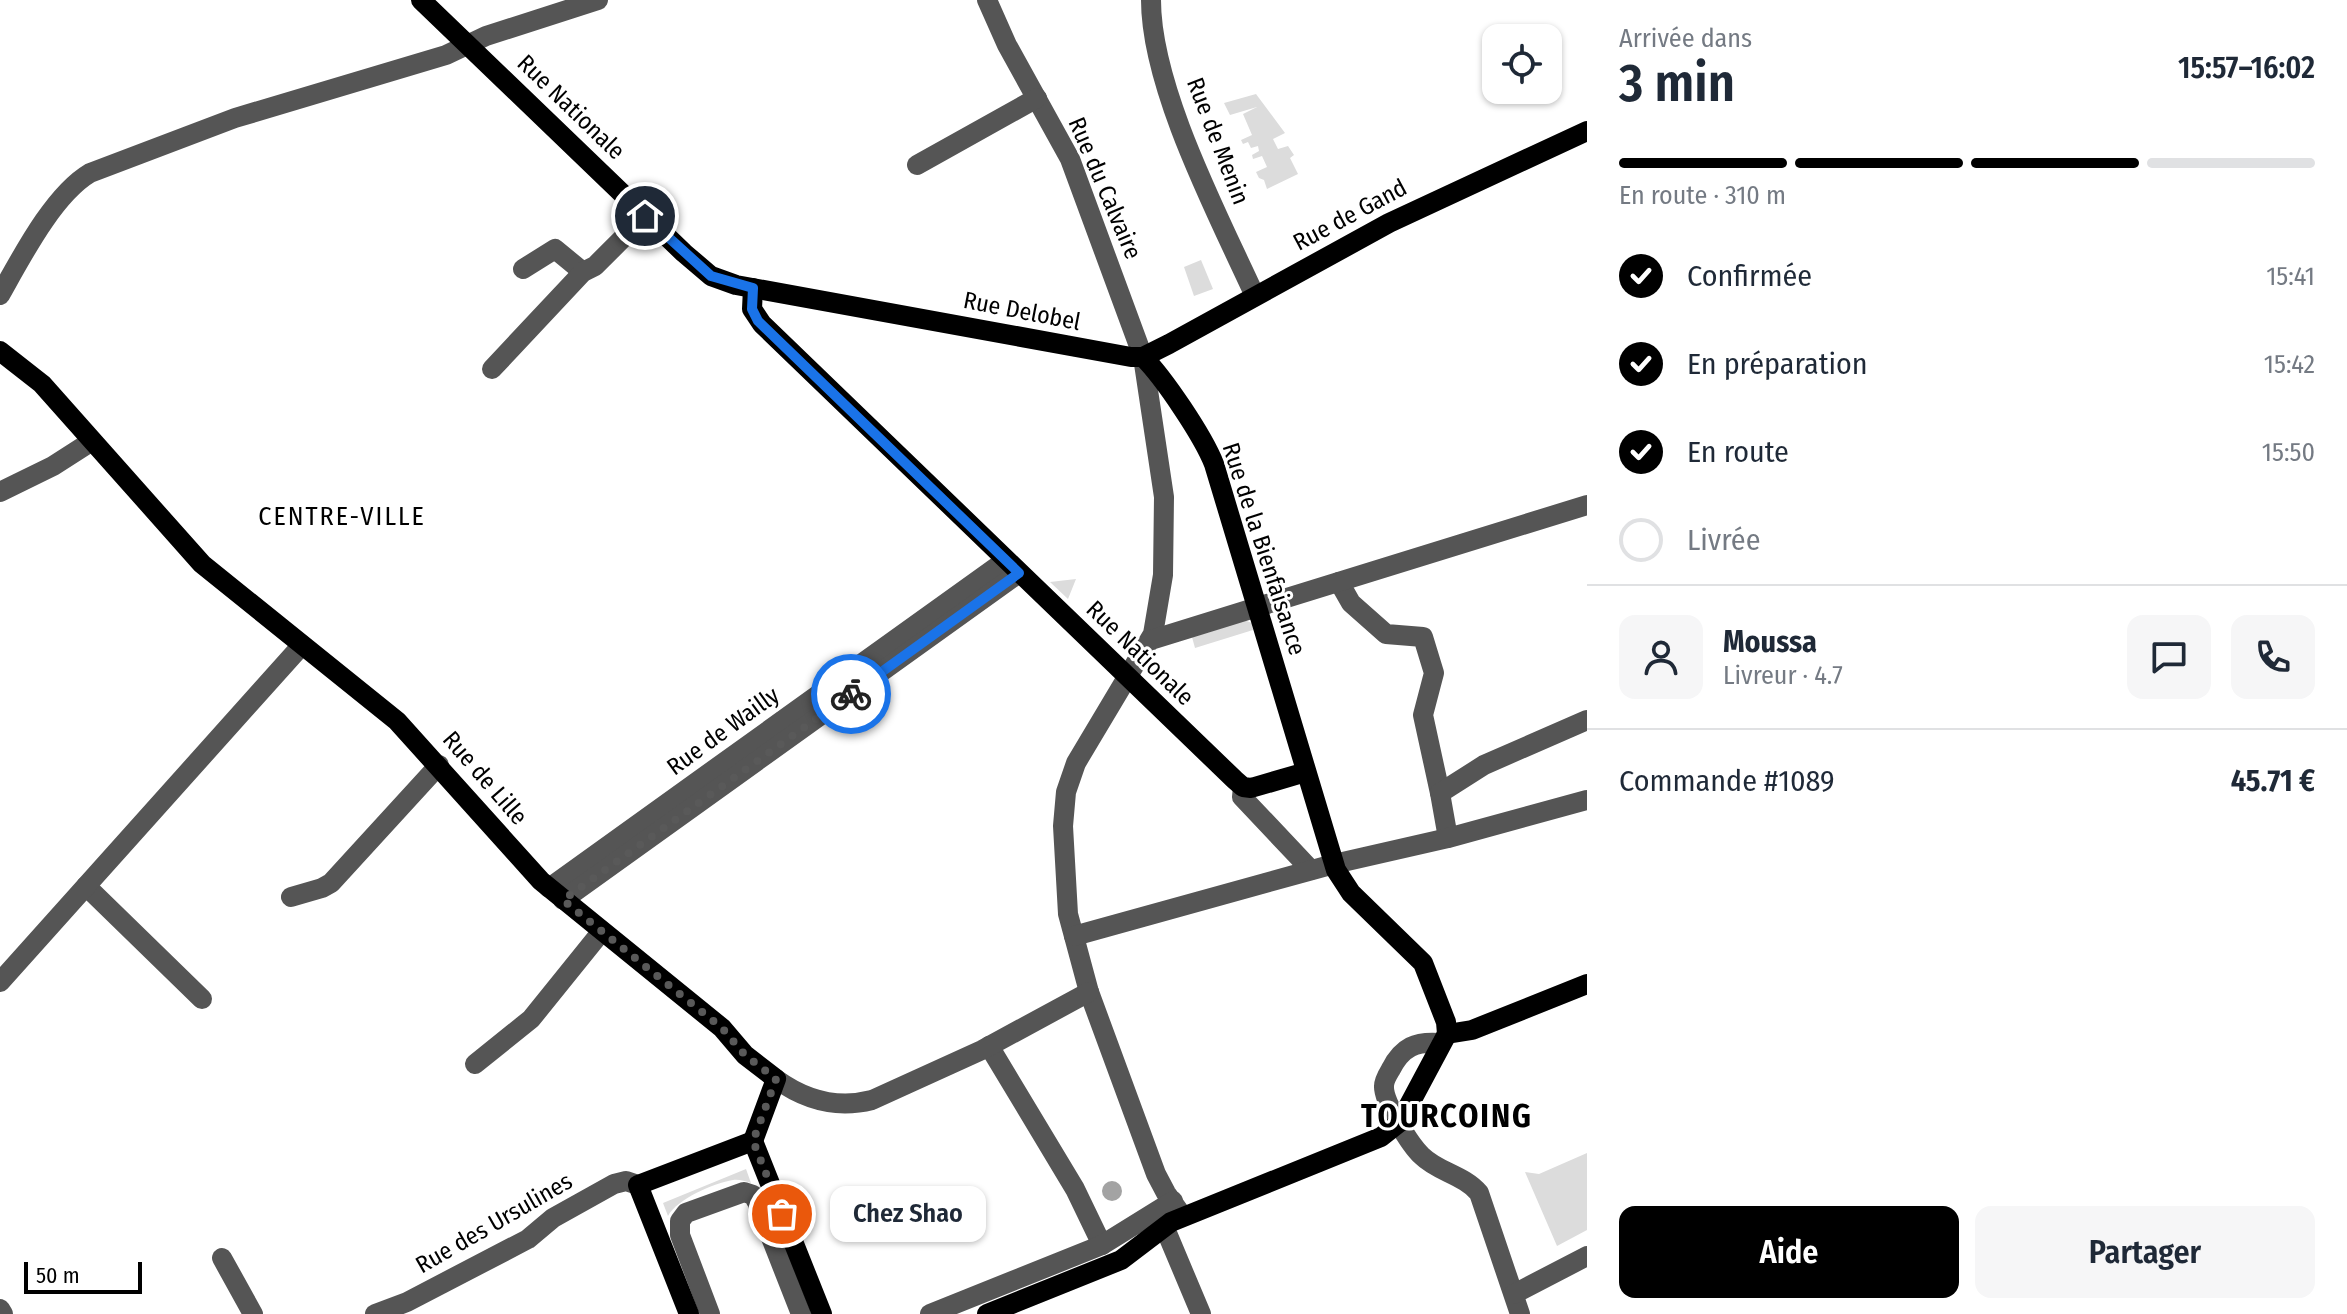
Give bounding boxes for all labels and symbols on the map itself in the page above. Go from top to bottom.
street label: Rue Nationale [512,49,630,165]
street label: Rue de Menin [1181,74,1255,208]
street label: Rue du Calvaire [1063,113,1147,263]
street label: Rue de Gand [1288,173,1412,257]
pin [611,182,679,250]
street label: Rue Delobel [961,286,1083,336]
street label: Rue de la Bienfaisance [1216,439,1312,659]
district label: CENTRE-VILLE [258,501,426,532]
street label: Rue Nationale [1081,595,1199,711]
courier [811,654,891,734]
street label: Rue de Wailly [661,681,785,781]
street label: Rue de Lille [437,726,533,830]
district label: TOURCOING [1361,1097,1533,1135]
street label: Rue des Ursulines [411,1167,577,1279]
pin [748,1180,816,1248]
callout: Chez Shao [830,1186,986,1242]
scale bar [24,1258,142,1294]

